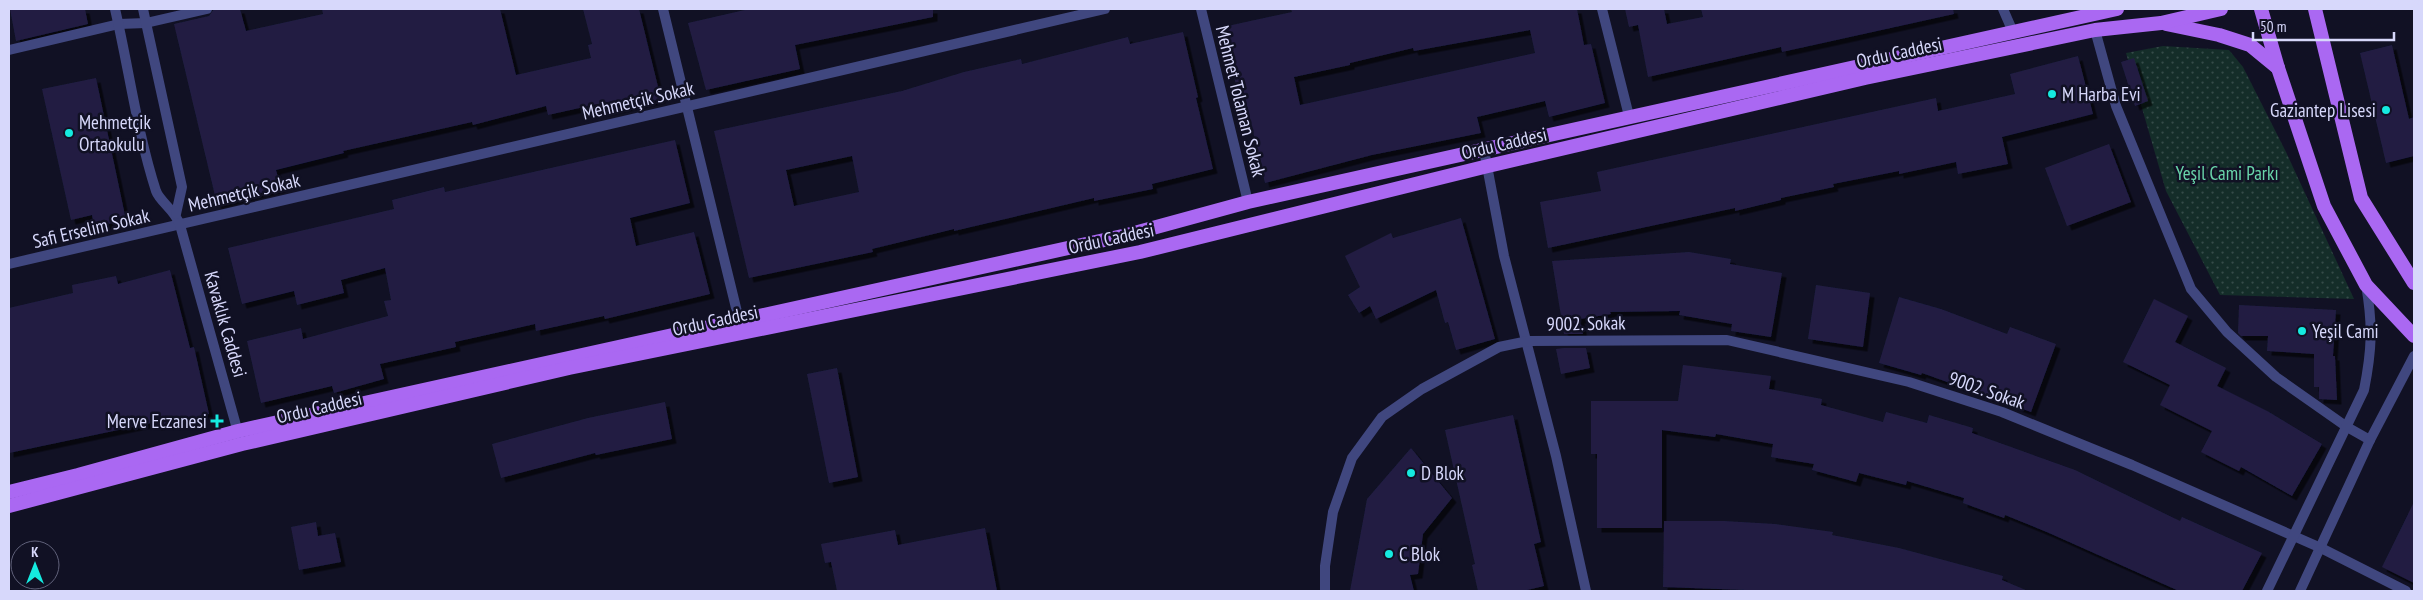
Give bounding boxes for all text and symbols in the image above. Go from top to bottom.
scale bar [2253,10,2394,42]
text: 50 m [2260,17,2286,36]
street label: Mehmet Tolaman Sokak [1211,23,1272,180]
street label: Ordu Caddesi [1854,31,1944,73]
street label: Mehmetçik Sokak [580,75,697,125]
place label: M Harba Evi [2062,82,2141,106]
marker: M Harba Evi [2046,88,2058,100]
place label: Gaziantep Lisesi [2270,98,2376,122]
marker: Gaziantep Lisesi [2380,104,2392,116]
place label: Mehmetçik Ortaokulu [79,110,151,156]
street label: Ordu Caddesi [1459,122,1549,164]
marker: Mehmetçik Ortaokulu [63,127,75,139]
park label: Yeşil Cami Parkı [2175,161,2279,185]
street label: Mehmetçik Sokak [186,167,303,217]
street label: Safi Erselim Sokak [30,203,152,253]
street label: Ordu Caddesi [1066,217,1156,259]
street label: Kavaklık Caddesi [199,268,253,380]
street label: Ordu Caddesi [670,299,760,341]
street label: 9002. Sokak [1546,310,1626,336]
place label: Yeşil Cami [2312,319,2379,343]
marker: Yeşil Cami [2296,325,2308,337]
street label: 9002. Sokak [1946,366,2029,414]
street label: Ordu Caddesi [274,386,364,428]
place label: Merve Eczanesi [107,409,207,433]
marker: Merve Eczanesi [211,415,223,427]
place label: D Blok [1421,461,1465,485]
marker: D Blok [1405,467,1417,479]
north arrow [10,540,60,590]
place label: C Blok [1399,542,1441,566]
text: K [31,543,39,561]
marker: C Blok [1383,548,1395,560]

